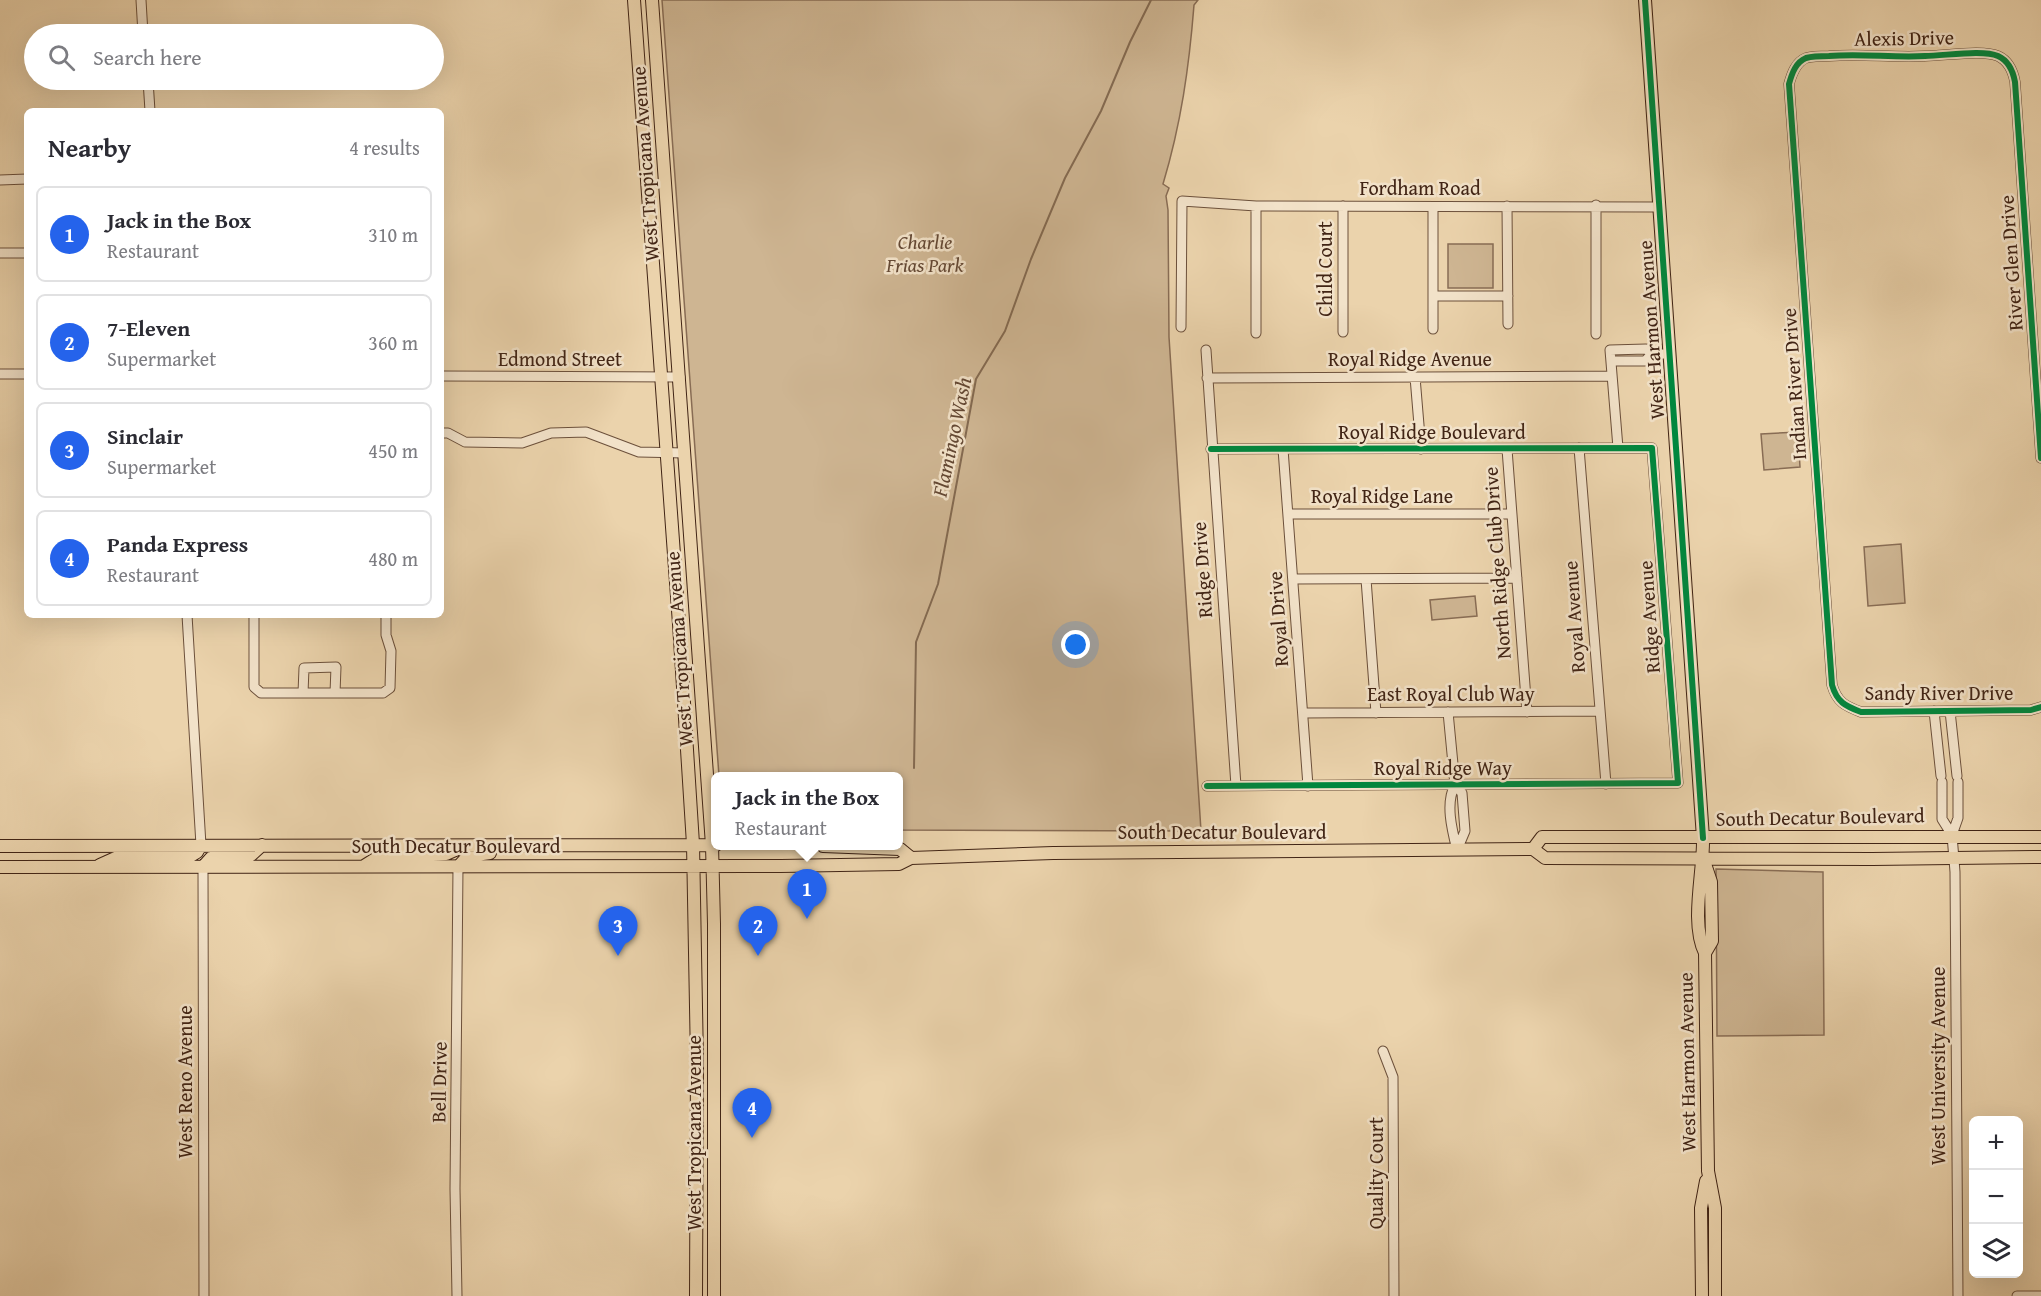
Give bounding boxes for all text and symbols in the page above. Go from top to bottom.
street label: Alexis Drive [1854,22,1954,53]
search box [24,24,444,90]
icon: search [45,41,78,74]
text: Search here [93,41,202,73]
street label: West Tropicana Avenue [623,65,666,263]
text: Nearby [48,128,131,167]
text: 4 results [349,133,420,162]
street label: Fordham Road [1359,173,1481,202]
street label: River Glen Drive [1991,194,2030,332]
text: Jack in the Box [107,204,251,236]
text: 1 [64,220,75,249]
text: 310 m [368,220,418,249]
street label: Child Court [1310,221,1339,317]
park label: Charlie Frias Park [885,227,965,279]
text: Restaurant [107,236,199,265]
street label: West Harmon Avenue [1630,239,1671,421]
street label: Indian River Drive [1774,307,1813,461]
text: 7-Eleven [107,312,190,344]
text: 2 [64,328,75,357]
text: 360 m [368,328,418,357]
text: Supermarket [107,344,216,373]
street label: Edmond Street [498,344,622,373]
street label: Royal Ridge Avenue [1328,344,1492,373]
water label: Flamingo Wash [923,374,979,501]
street label: Royal Ridge Boulevard [1338,417,1526,446]
text: Sinclair [107,420,183,452]
text: 3 [64,436,75,465]
text: 450 m [368,436,418,465]
text: Supermarket [107,452,216,481]
street label: North Ridge Club Drive [1475,466,1518,660]
street label: Royal Ridge Lane [1311,481,1453,510]
street label: Ridge Drive [1184,521,1219,619]
text: Panda Express [107,528,248,560]
text: 4 [64,544,75,573]
text: 480 m [368,544,418,573]
street label: West Tropicana Avenue [657,550,700,748]
text: Restaurant [107,560,199,589]
street label: Royal Avenue [1555,560,1592,674]
street label: Ridge Avenue [1630,560,1667,674]
street label: Royal Drive [1260,570,1295,668]
your location [1061,630,1090,659]
street label: Sandy River Drive [1864,678,2014,707]
street label: East Royal Club Way [1367,679,1535,708]
street label: Royal Ridge Way [1374,753,1512,782]
popup [711,772,903,850]
text: Jack in the Box [735,781,879,813]
street label: South Decatur Boulevard [1715,800,1925,833]
text: Restaurant [735,813,827,842]
street label: South Decatur Boulevard [1118,817,1327,846]
street label: South Decatur Boulevard [352,831,561,860]
pin: 1 [788,870,826,919]
pin: 3 [598,906,638,956]
pin: 2 [738,906,777,956]
street label: West University Avenue [1923,967,1952,1165]
street label: West Harmon Avenue [1670,972,1703,1152]
street label: West Reno Avenue [170,1005,199,1159]
street label: West Tropicana Avenue [679,1035,708,1231]
street label: Bell Drive [423,1041,454,1123]
pin: 4 [732,1088,771,1138]
map controls [1969,1116,2023,1278]
button: + [1969,1116,2023,1170]
street label: Quality Court [1361,1117,1390,1229]
button: − [1969,1170,2023,1224]
button: layers [1969,1224,2023,1278]

